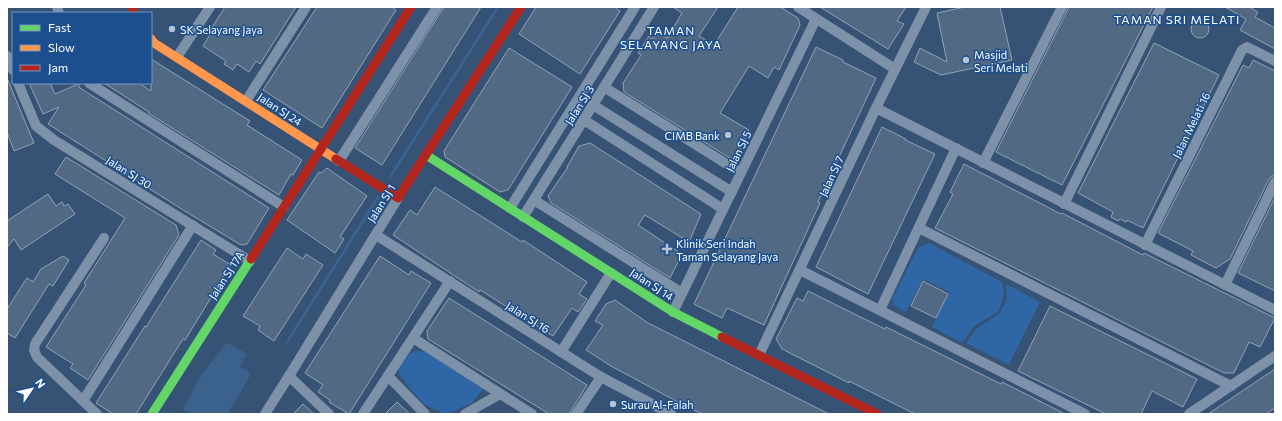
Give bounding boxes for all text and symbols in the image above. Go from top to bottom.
legend [12,12,152,84]
district label: TAMAN SRI MELATI [1114,12,1240,26]
text: Fast [48,20,71,34]
place label: SK Selayang Jaya [180,23,263,37]
district label: TAMAN SELAYANG JAYA [620,23,722,52]
marker: SK Selayang Jaya [167,24,177,34]
text: Slow [48,40,75,54]
place label: Masjid Seri Melati [974,48,1028,74]
marker: Masjid Seri Melati [961,55,971,65]
text: Jam [48,60,68,75]
street label: Jalan SJ 3 [562,83,597,128]
street label: Jalan SJ 24 [255,90,305,129]
street label: Jalan Melati 16 [1169,90,1214,160]
street label: Jalan SJ 5 [723,128,754,174]
place label: CIMB Bank [665,129,720,142]
marker: CIMB Bank [723,130,733,140]
street label: Jalan SJ 30 [103,153,154,192]
street label: Jalan SJ 7 [816,153,847,199]
street label: Jalan SJ 1 [364,182,399,225]
place label: Klinik Seri Indah Taman Selayang Jaya [676,237,778,264]
marker: Klinik Seri Indah Taman Selayang Jaya [661,243,673,255]
street label: Jalan SJ 17A [206,248,247,302]
street label: Jalan SJ 14 [627,265,676,304]
street label: Jalan SJ 16 [503,298,553,337]
north arrow [12,369,52,409]
text: N [33,376,48,390]
place label: Surau Al-Falah [621,398,694,411]
marker: Surau Al-Falah [608,399,618,409]

